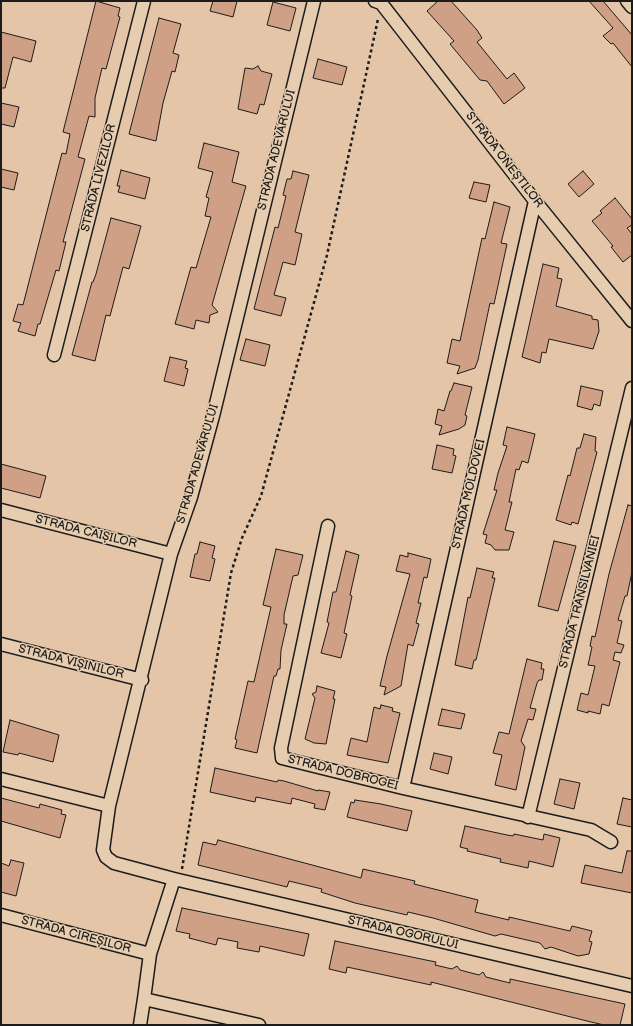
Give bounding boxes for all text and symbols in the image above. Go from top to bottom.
street label: STRADA ADEVĂRULUI [255,88,299,212]
street label: STRADA ONEȘTILOR [462,109,546,211]
street label: STRADA LIVEZILOR [79,123,119,233]
street label: STRADA ADEVĂRULUI [174,403,222,525]
street label: STRADA MOLDOVEI [449,438,489,550]
street label: STRADA CAIȘILOR [34,512,138,552]
street label: STRADA TRANSILVANIEI [557,534,603,670]
street label: STRADA VIȘINILOR [17,642,125,682]
street label: STRADA DOBROGEI [286,752,400,794]
street label: STRADA CIREȘILOR [20,913,132,957]
street label: STRADA OGORULUI [346,913,460,953]

